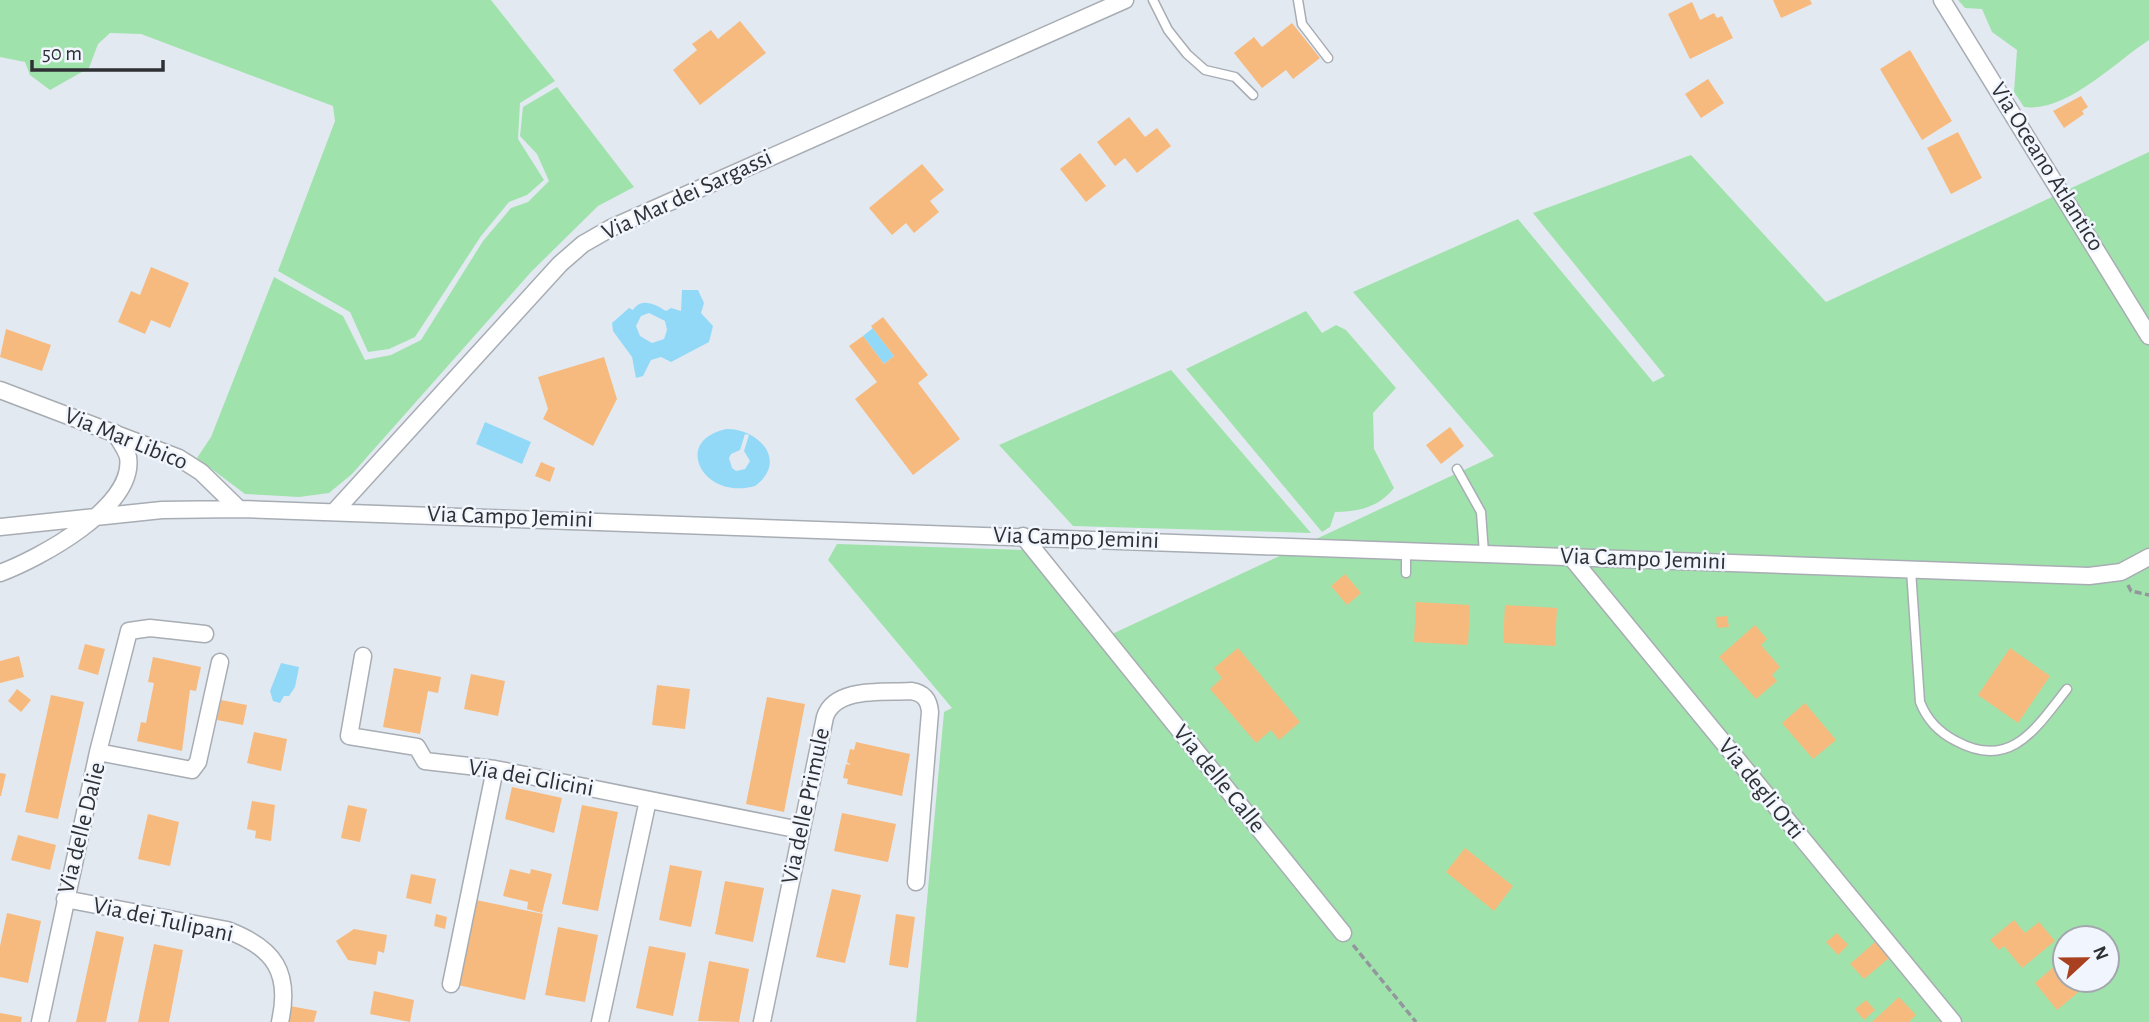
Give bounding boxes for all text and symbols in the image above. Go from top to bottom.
scale bar [32,28,163,72]
text: 50 m [42,43,82,64]
street label: Via Oceano Atlantico [1986,79,2108,255]
street label: Via Mar dei Sargassi [598,145,776,245]
street label: Via Mar Libico [61,403,191,475]
street label: Via Campo Jemini [427,502,593,532]
street label: Via Campo Jemini [993,523,1159,553]
street label: Via Campo Jemini [1560,544,1726,574]
street label: Via delle Calle [1168,720,1270,838]
street label: Via delle Primule [778,726,834,886]
street label: Via degli Orti [1713,734,1809,844]
street label: Via dei Glicini [466,755,596,801]
street label: Via delle Dalie [54,760,110,896]
street label: Via dei Tulipani [91,893,235,947]
north arrow [2051,924,2121,994]
text: N [2089,944,2112,963]

